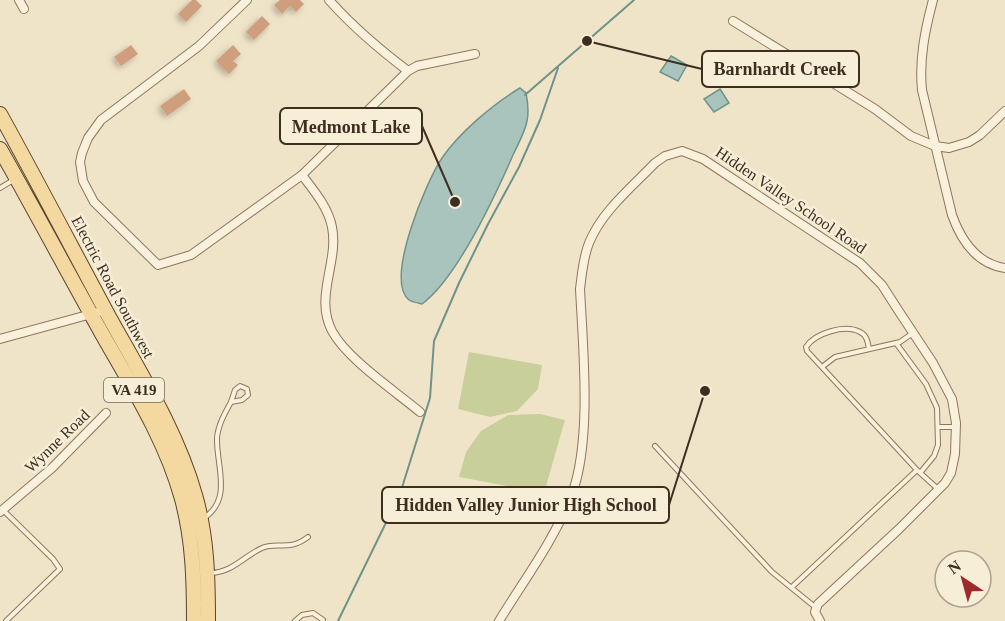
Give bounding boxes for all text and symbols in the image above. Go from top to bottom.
callout: Barnhardt Creek [702,51,859,87]
text: Barnhardt Creek [713,59,847,79]
callout: Medmont Lake [280,108,422,144]
text: Medmont Lake [292,117,410,137]
street label: Hidden Valley School Road [712,143,869,258]
street label: Electric Road Southwest [68,213,158,361]
road number: VA 419 [104,378,164,402]
street label: Wynne Road [21,406,93,477]
callout: Hidden Valley Junior High School [382,487,669,523]
text: Hidden Valley Junior High School [395,495,657,515]
north arrow [933,549,993,609]
text: N [945,557,965,578]

